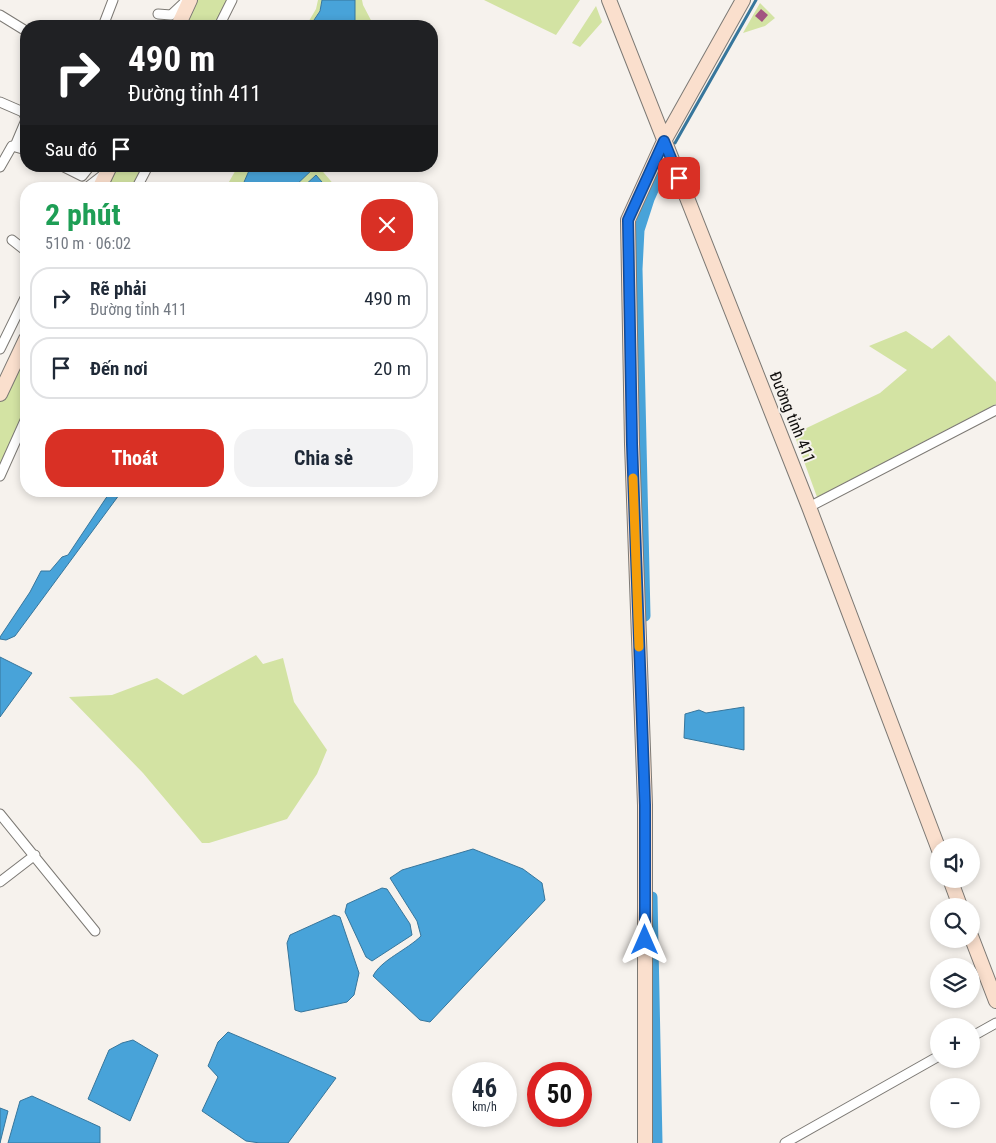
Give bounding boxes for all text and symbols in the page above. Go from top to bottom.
text: 490 m [128,39,215,80]
icon: right [45,40,110,105]
text: Đường tỉnh 411 [128,81,261,106]
icon: arrive [107,135,135,163]
text: Sau đó [45,138,97,161]
pin [658,157,700,199]
icon: arrive [665,164,693,192]
text: 2 phút [45,197,121,232]
button: close [361,199,413,251]
text: 510 m · 06:02 [45,234,131,253]
text: Rẽ phải [90,277,146,300]
icon: right [47,284,75,312]
text: 490 m [364,287,411,310]
text: Đường tỉnh 411 [90,300,187,319]
icon: arrive [47,354,75,382]
text: Đến nơi [90,357,148,380]
text: 20 m [374,357,411,380]
street label: Đường tỉnh 411 [766,369,819,466]
button: Thoát [45,429,224,487]
button: Chia sẻ [234,429,413,487]
map controls [930,838,980,1128]
button: sound [930,838,980,888]
button: search [930,898,980,948]
position arrow [618,913,670,965]
button: layers [930,958,980,1008]
button: + [930,1018,980,1068]
speed limit sign: 50 [527,1062,592,1127]
text: 46 [472,1074,497,1103]
button: − [930,1078,980,1128]
text: km/h [472,1100,497,1114]

